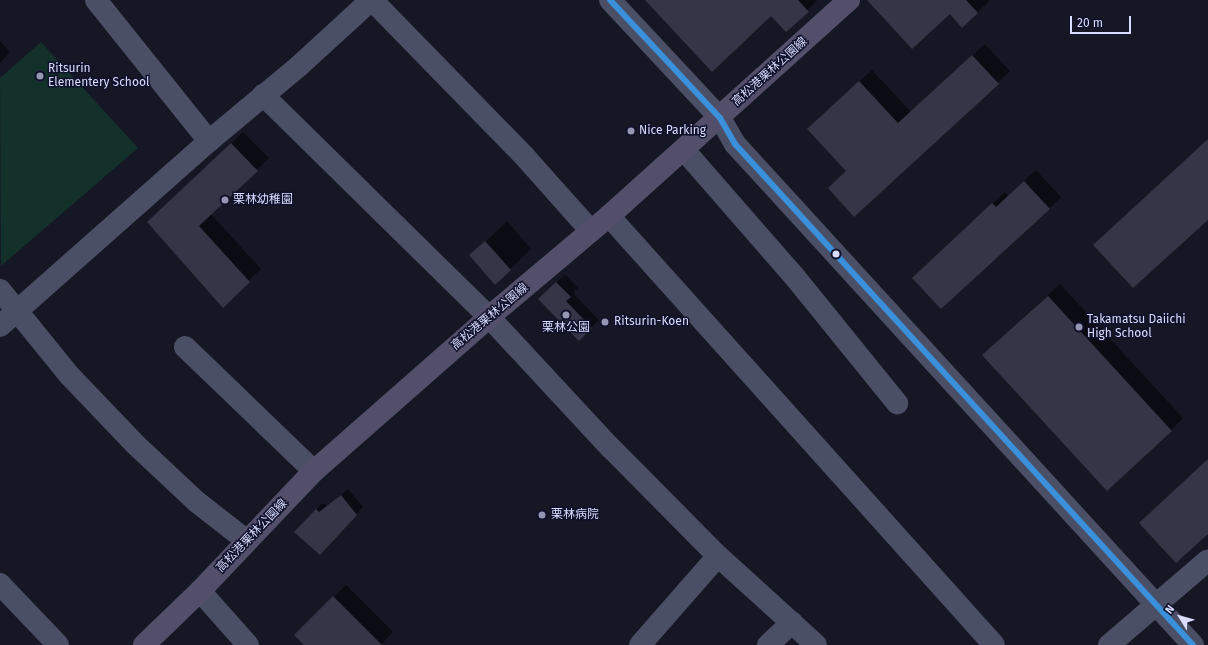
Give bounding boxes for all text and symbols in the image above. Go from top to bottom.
scale bar [1072,8,1133,34]
text: 20 m [1077,16,1103,30]
street label: 高松港栗林公園線 [730,35,810,109]
place label: Ritsurin Elementery School [48,62,149,90]
marker: Ritsurin Elementery School [35,71,45,81]
place label: Nice Parking [639,124,706,138]
marker: Nice Parking [626,126,636,136]
place label: 栗林幼稚園 [233,193,293,207]
marker: 栗林幼稚園 [220,195,230,205]
unlabelled marker [831,249,841,259]
street label: 高松港栗林公園線 [449,281,531,353]
marker: 栗林公園 [561,310,571,320]
place label: Takamatsu Daiichi High School [1087,313,1186,341]
place label: Ritsurin-Koen [614,315,689,329]
marker: Ritsurin-Koen [599,316,611,328]
place label: 栗林公園 [542,321,590,335]
marker: Takamatsu Daiichi High School [1074,322,1084,332]
street label: 高松港栗林公園線 [213,496,291,576]
place label: 栗林病院 [551,508,599,522]
marker: 栗林病院 [536,509,548,521]
north arrow [1160,597,1200,637]
text: N [1163,603,1177,616]

